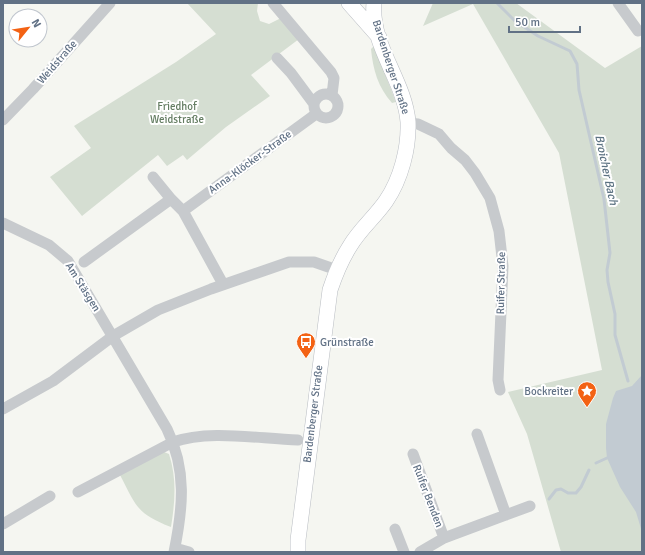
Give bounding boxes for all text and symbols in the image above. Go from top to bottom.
north arrow [8,8,48,48]
scale bar [509,8,580,34]
text: 50 m [515,15,540,30]
text: N [29,17,44,30]
street label: Bardenberger Straße [370,18,412,116]
street label: Weidstraße [34,37,80,87]
park label: Friedhof Weidstraße [150,100,204,126]
street label: Anna-Klöcker-Straße [206,128,294,196]
water label: Broicher Bach [591,133,621,207]
street label: Ruifer Straße [494,252,508,314]
street label: Am Stäsgen [63,260,103,314]
bus stop icon: Grünstraße [295,331,317,359]
place label: Grünstraße [320,336,374,349]
street label: Bardenberger Straße [301,364,325,464]
place icon: Bockreiter [576,380,598,408]
place label: Bockreiter [524,385,573,398]
street label: Ruifer Benden [410,463,446,529]

